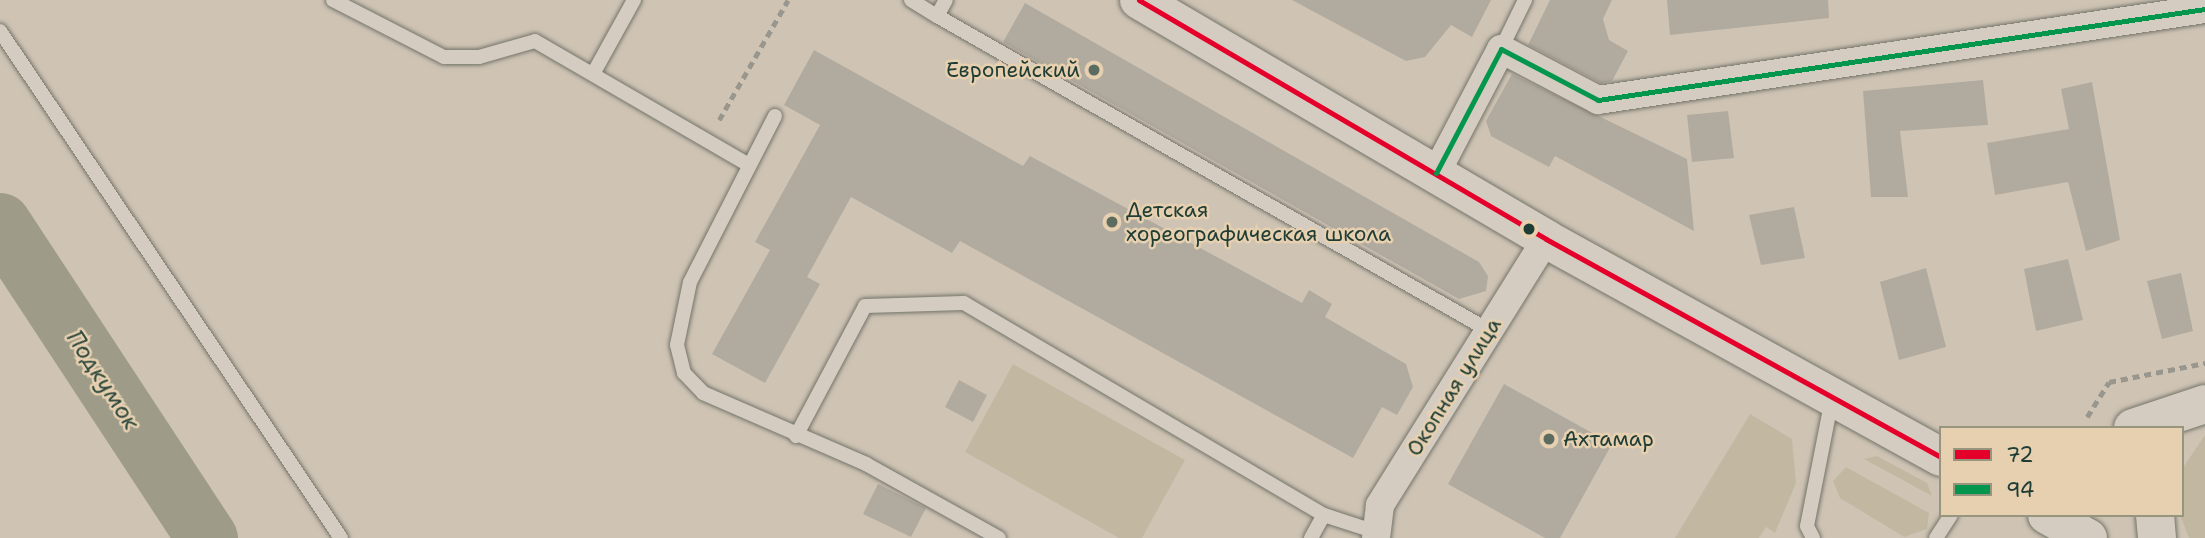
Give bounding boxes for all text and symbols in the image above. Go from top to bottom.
place label: Европейский [946,57,1080,83]
marker: Европейский [1086,62,1102,78]
place label: Детская хореографическая школа [1126,197,1391,247]
marker: Детская хореографическая школа [1104,214,1120,230]
unlabelled marker [1522,222,1536,236]
street label: Окопная улица [1401,313,1507,461]
water label: Подкумок [61,325,145,435]
place label: Ахтамар [1563,426,1654,452]
legend [1939,426,2184,517]
marker: Ахтамар [1541,431,1557,447]
text: 72 [2006,441,2034,469]
text: 94 [2006,476,2035,504]

